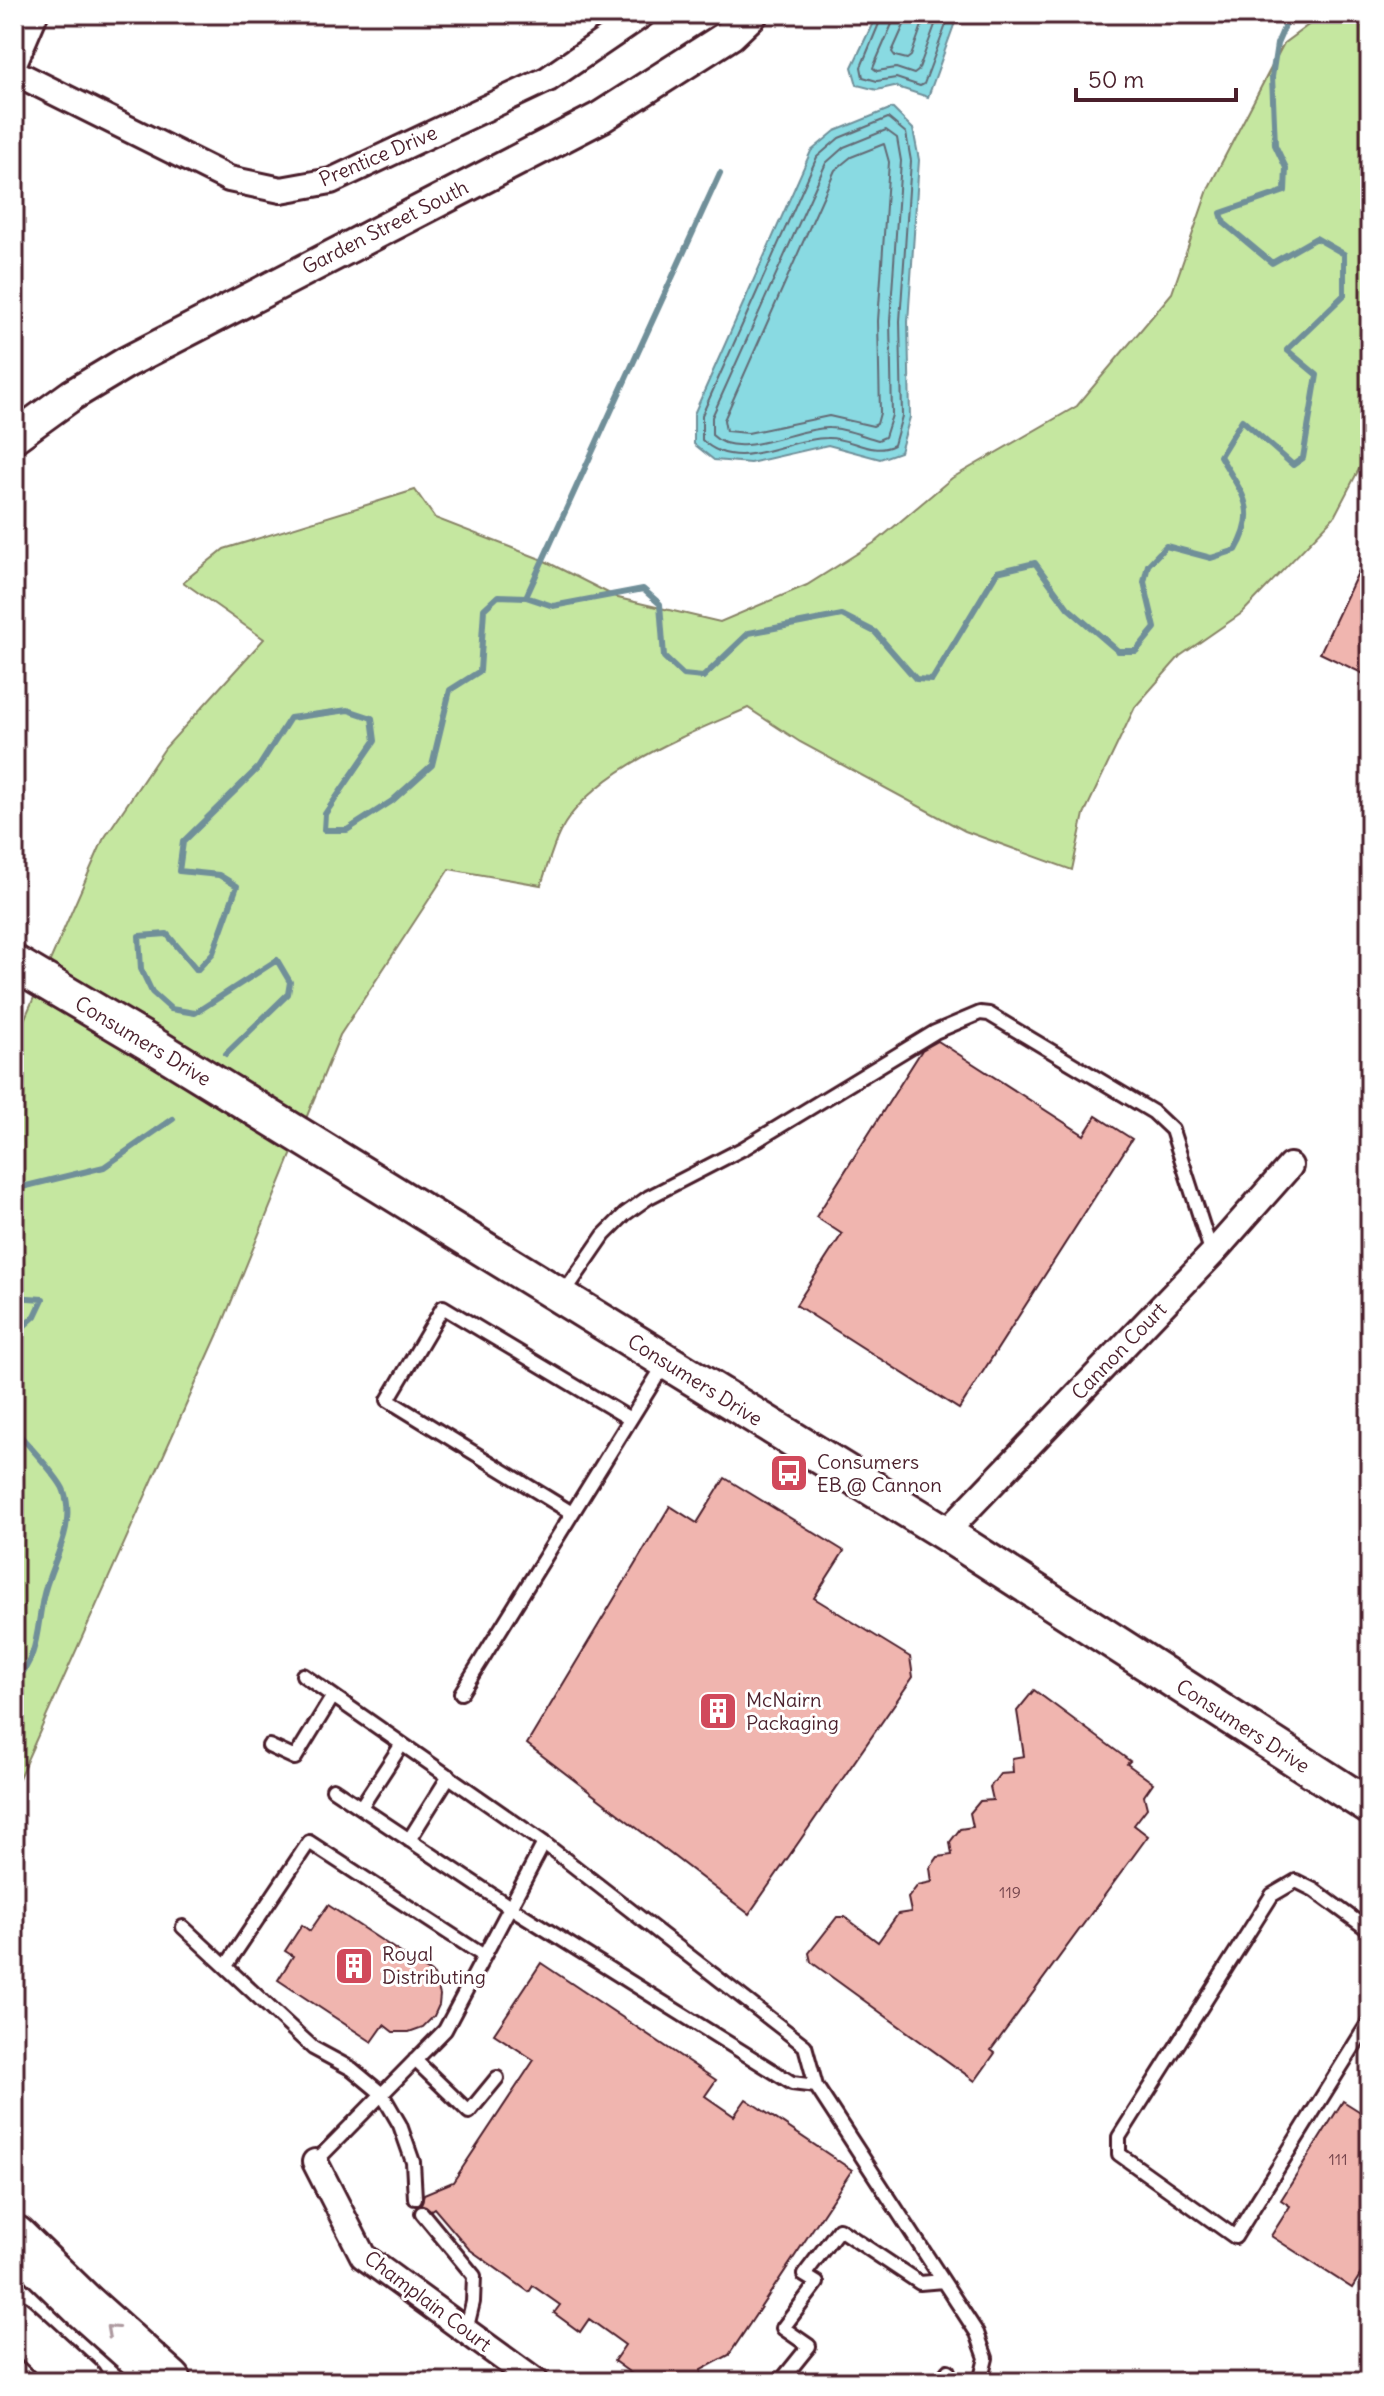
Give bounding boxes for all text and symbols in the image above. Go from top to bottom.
scale bar [1076,52,1236,102]
text: 50 m [1088,64,1144,94]
street label: Prentice Drive [315,119,441,192]
street label: Garden Street South [298,174,472,279]
street label: Consumers Drive [71,990,216,1091]
street label: Cannon Court [1066,1296,1172,1405]
street label: Consumers Drive [623,1328,767,1431]
place label: Consumers EB @ Cannon [817,1449,942,1497]
bus stop icon: Consumers EB @ Cannon [768,1452,810,1494]
street label: Consumers Drive [1172,1673,1315,1778]
place label: McNairn Packaging [746,1687,839,1735]
building icon: McNairn Packaging [697,1690,739,1732]
house number: 119 [999,1882,1021,1902]
place label: Royal Distributing [382,1941,486,1989]
building icon: Royal Distributing [333,1945,375,1987]
house number: 111 [1328,2149,1348,2169]
street label: Champlain Court [360,2245,497,2357]
one-way arrow [106,2325,120,2339]

